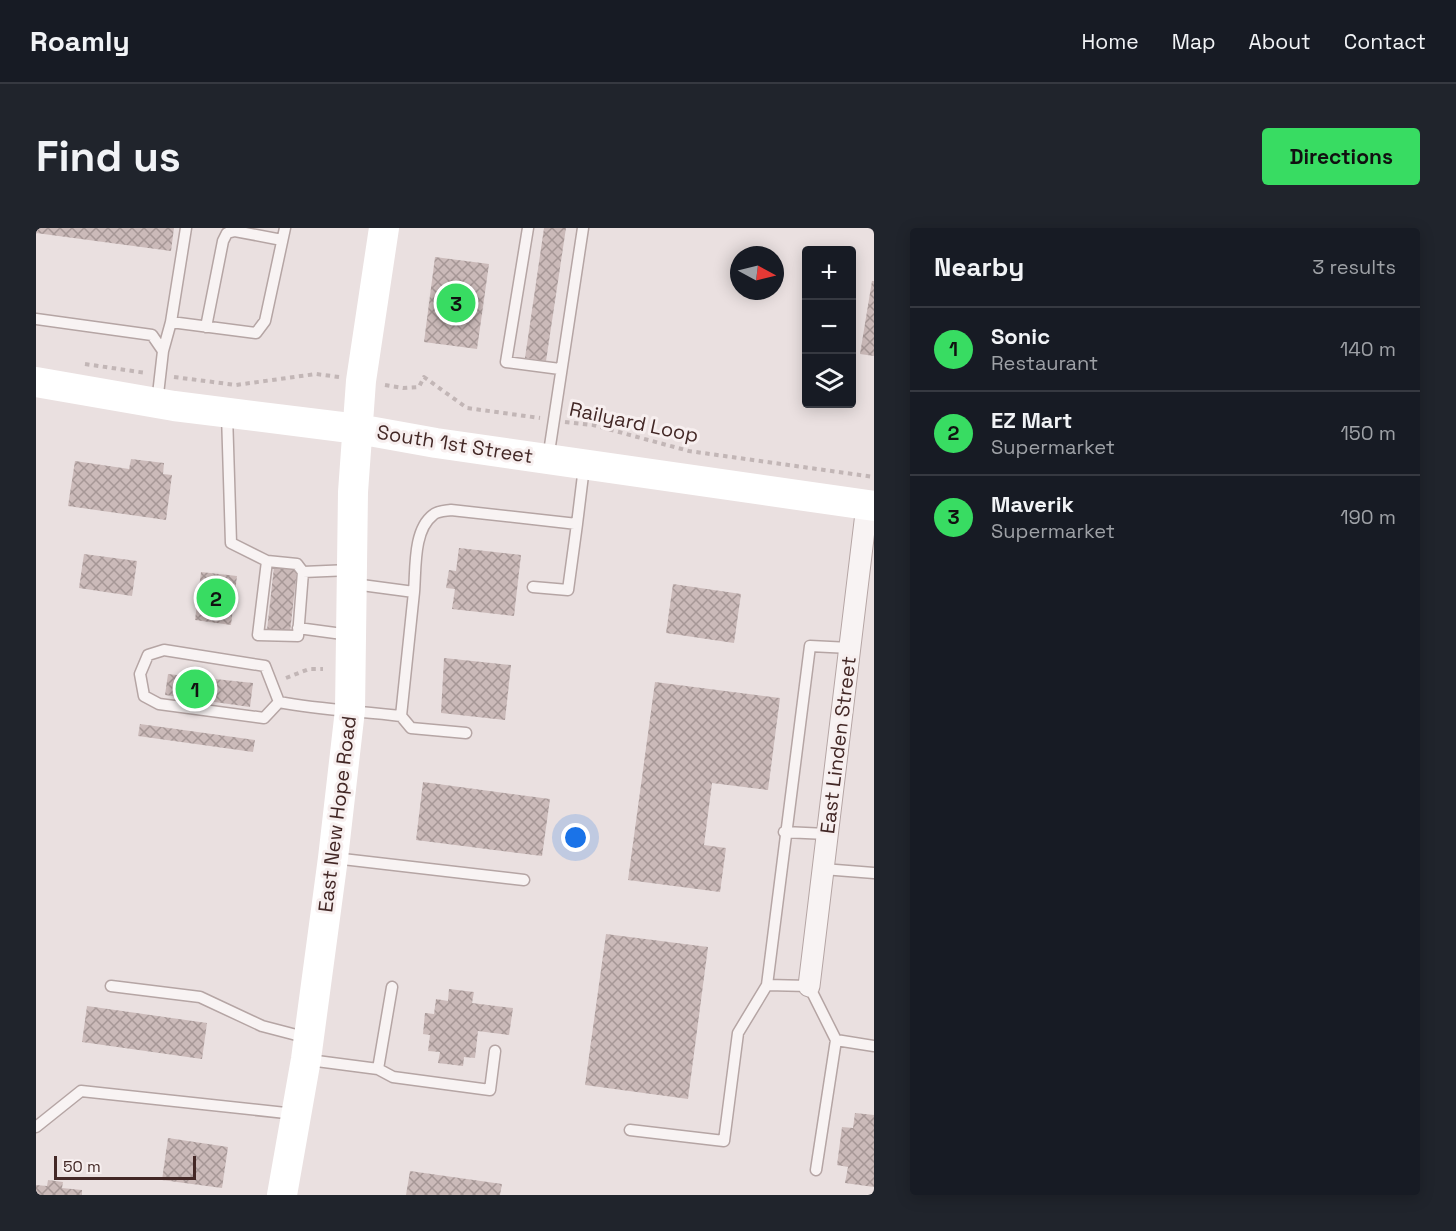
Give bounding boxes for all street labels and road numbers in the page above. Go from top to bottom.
street label: Railyard Loop [567,396,701,448]
street label: South 1st Street [375,419,535,469]
street label: East Linden Street [814,655,862,835]
street label: East New Hope Road [312,714,362,914]

